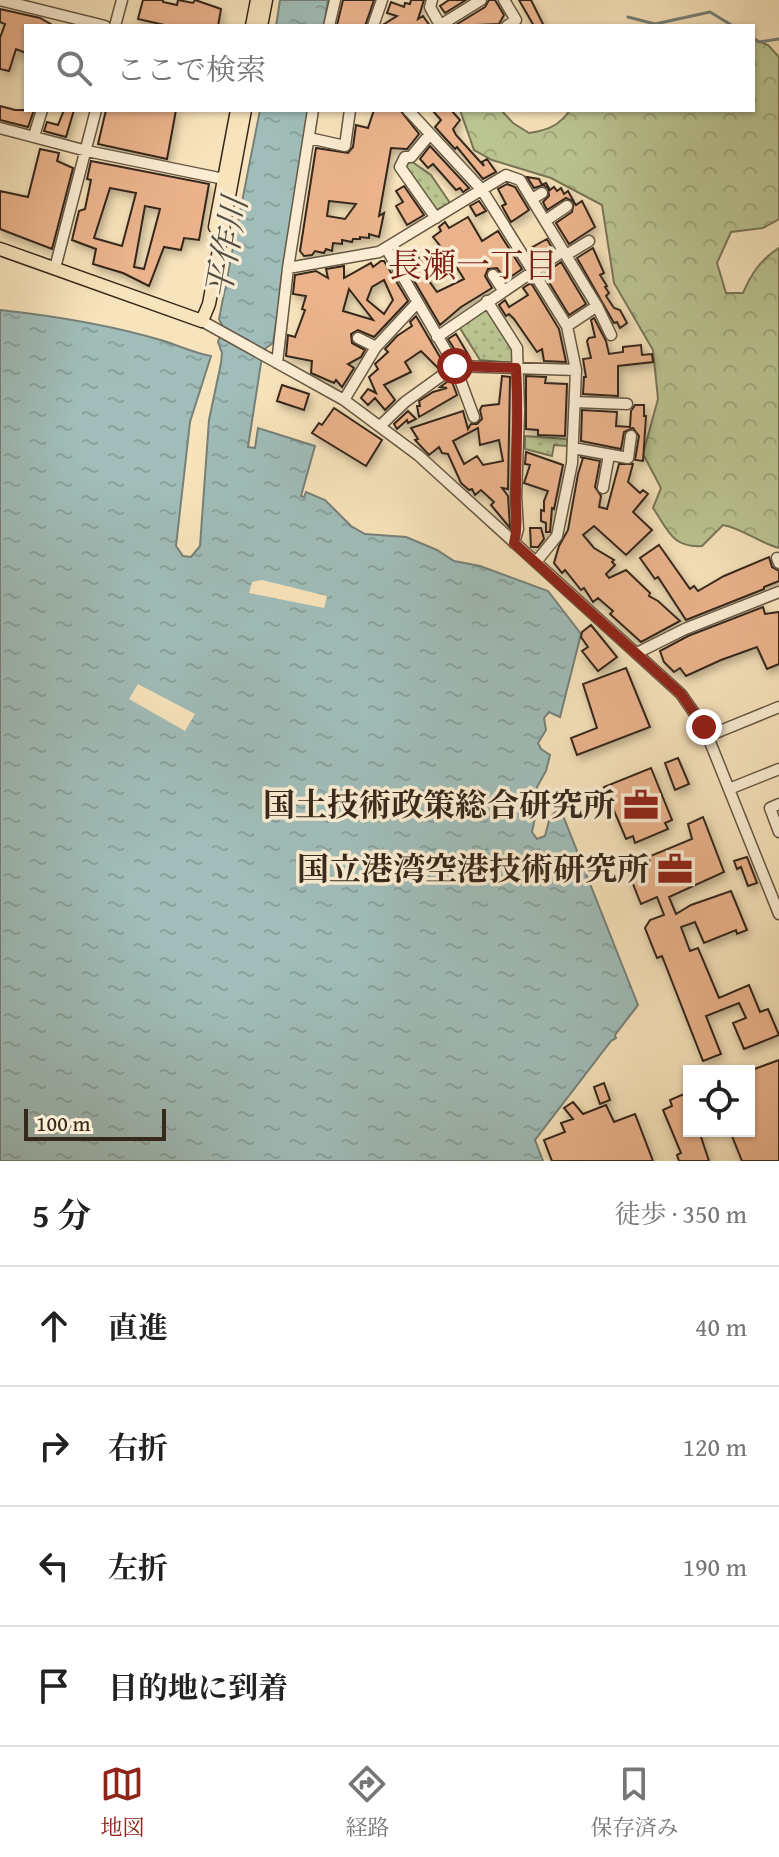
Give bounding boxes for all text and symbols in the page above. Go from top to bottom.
search box [24,24,755,112]
icon: search [52,46,96,90]
text: ここで検索 [116,47,266,91]
water label: 平作川 [193,189,259,302]
district label: 長瀬一丁目 [388,240,558,289]
route start [437,348,473,384]
route end [686,709,722,745]
place label: 国土技術政策総合研究所 [263,781,615,828]
office icon: 国土技術政策総合研究所 [622,786,660,824]
place label: 国立港湾空港技術研究所 [297,845,649,892]
office icon: 国立港湾空港技術研究所 [656,850,694,888]
map controls [683,1065,755,1137]
button: locate [683,1065,755,1137]
scale bar [24,1105,166,1141]
text: 100 m [36,1107,91,1139]
text: 5 分 [32,1190,91,1239]
text: 徒歩 · 350 m [615,1194,747,1233]
icon: ahead [32,1304,76,1348]
text: 直進 [108,1305,168,1349]
text: 40 m [695,1307,747,1346]
icon: right [32,1424,76,1468]
text: 右折 [108,1425,168,1469]
text: 120 m [682,1427,747,1466]
icon: left [32,1544,76,1588]
text: 左折 [108,1545,168,1589]
text: 190 m [682,1547,747,1586]
icon: arrive [32,1664,76,1708]
text: 目的地に到着 [108,1665,288,1709]
tab: 地図 [100,1762,145,1843]
tab: 経路 [345,1762,390,1843]
tab: 保存済み [590,1762,679,1843]

